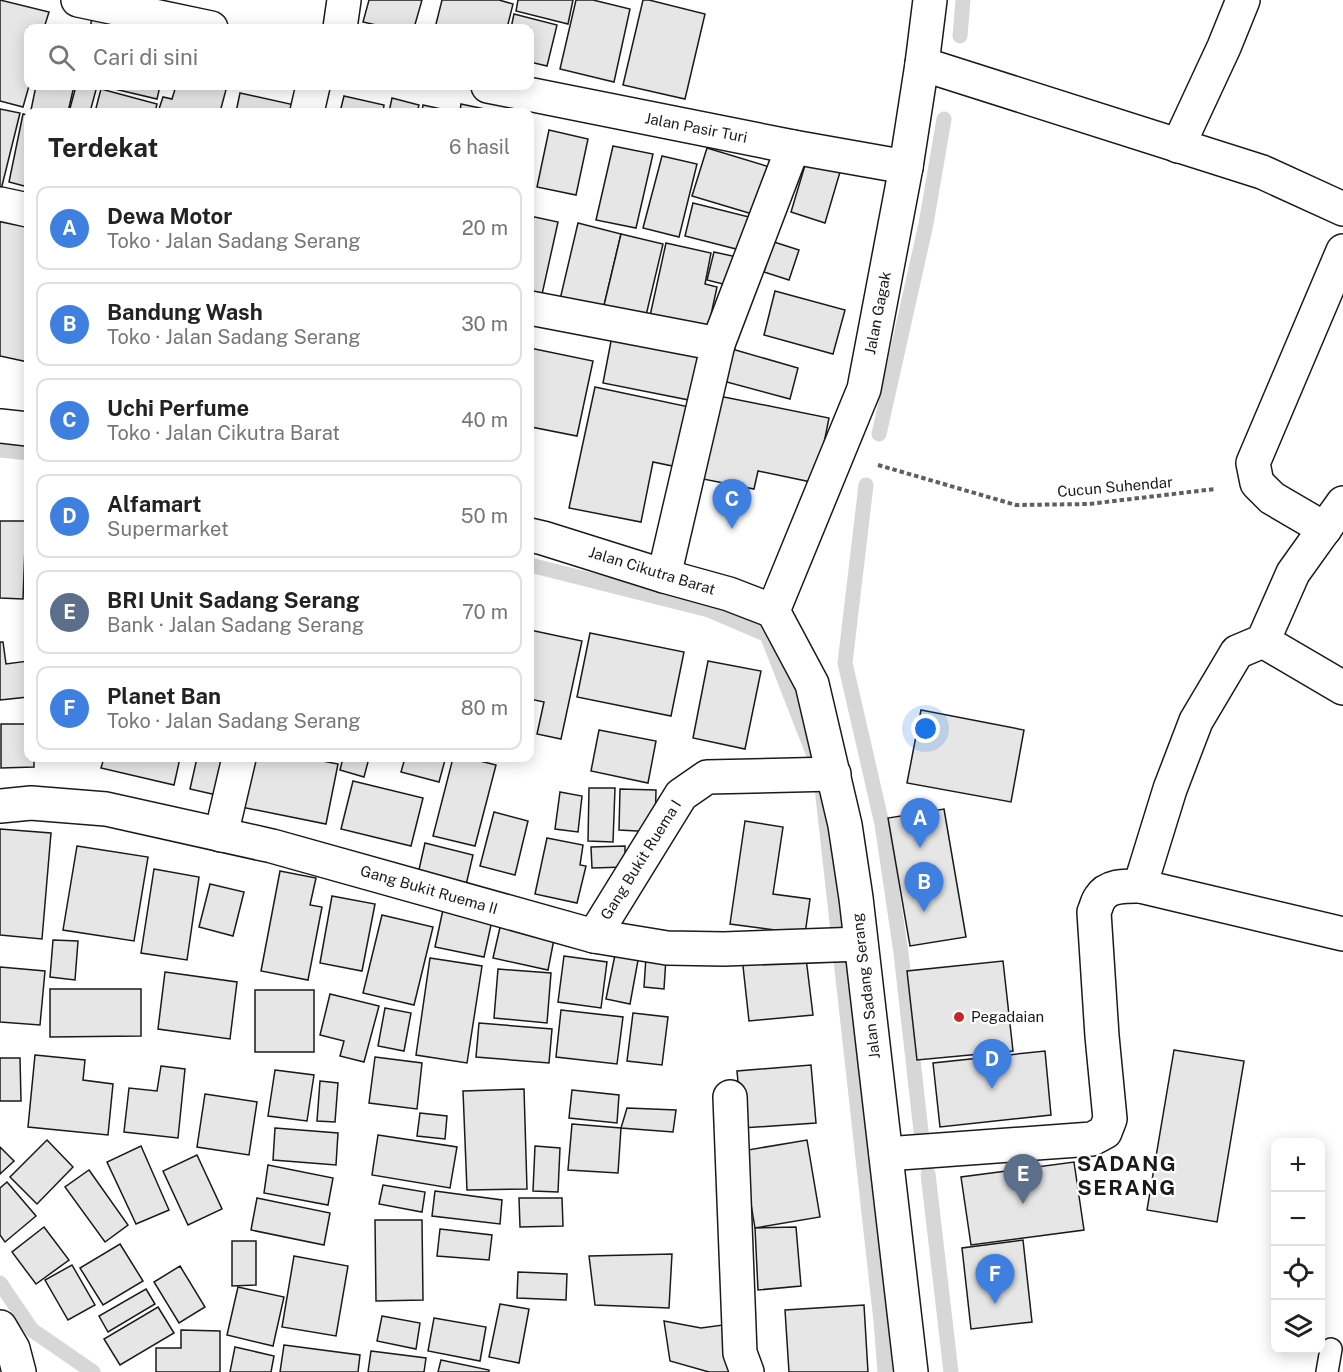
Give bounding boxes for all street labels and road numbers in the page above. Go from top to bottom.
street label: Jalan Pasir Turi [643,109,749,146]
street label: Jalan Gagak [861,270,894,356]
street label: Cucun Suhendar [1056,473,1174,500]
street label: Jalan Cikutra Barat [587,543,718,598]
street label: Gang Bukit Ruema I [597,797,684,923]
street label: Gang Bukit Ruema II [359,862,500,917]
street label: Jalan Sadang Serang [848,912,883,1060]

